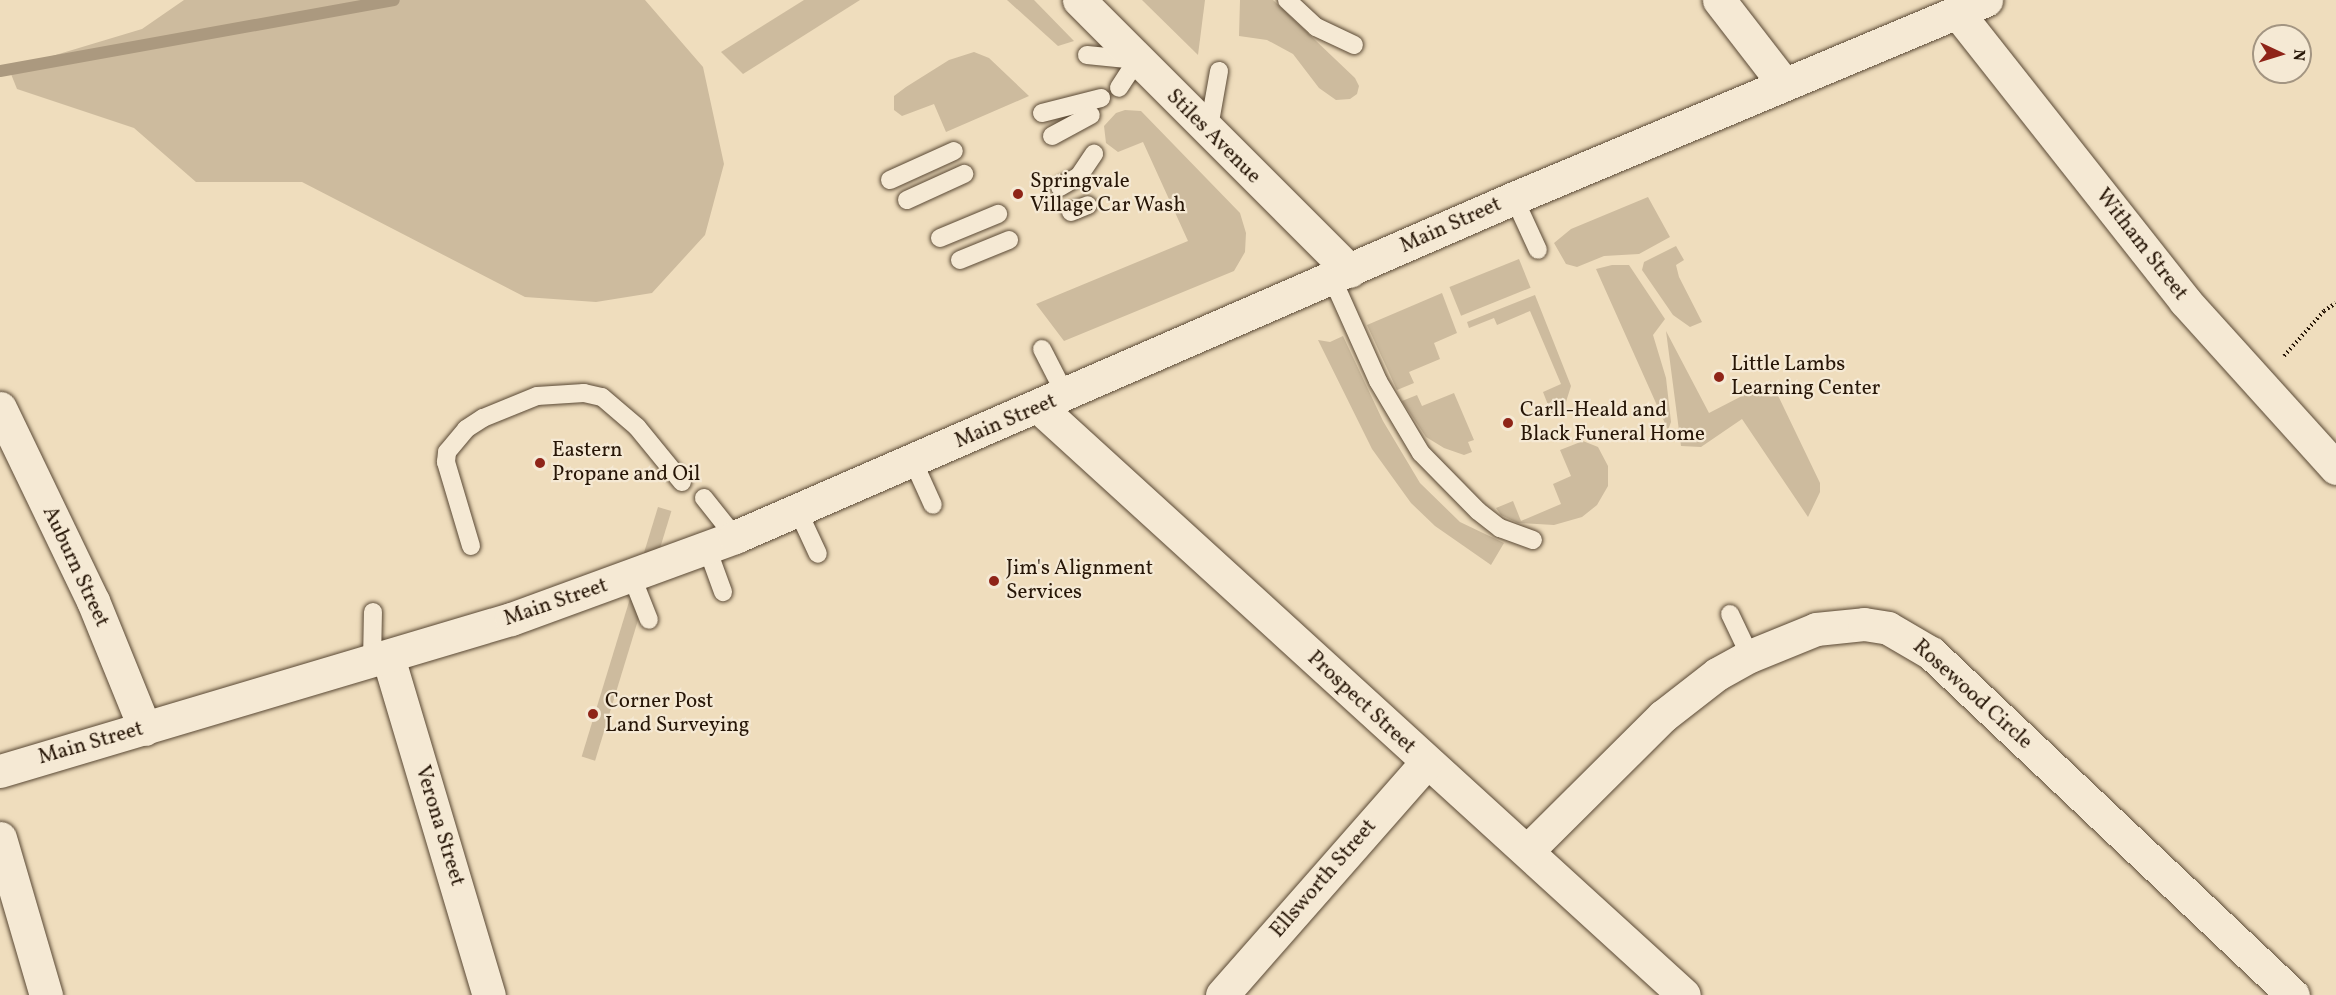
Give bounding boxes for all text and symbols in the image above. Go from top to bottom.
north arrow [2252,24,2312,84]
text: N [2287,49,2309,62]
street label: Stiles Avenue [1160,84,1266,190]
place label: Springvale Village Car Wash [1030,169,1186,219]
street label: Witham Street [2090,184,2192,306]
marker: Springvale Village Car Wash [1011,187,1025,201]
street label: Main Street [1396,193,1506,259]
place label: Little Lambs Learning Center [1731,352,1880,402]
marker: Little Lambs Learning Center [1712,370,1726,384]
street label: Main Street [951,389,1061,455]
place label: Carll-Heald and Black Funeral Home [1520,398,1705,448]
marker: Carll-Heald and Black Funeral Home [1501,416,1515,430]
place label: Eastern Propane and Oil [552,438,700,488]
marker: Eastern Propane and Oil [533,456,547,470]
street label: Auburn Street [36,503,114,631]
place label: Jim's Alignment Services [1006,556,1153,606]
street label: Main Street [501,573,611,633]
marker: Jim's Alignment Services [987,574,1001,588]
street label: Rosewood Circle [1907,635,2037,755]
street label: Prospect Street [1302,646,1420,760]
place label: Corner Post Land Surveying [605,689,750,739]
marker: Corner Post Land Surveying [586,707,600,721]
street label: Main Street [36,717,146,771]
street label: Verona Street [409,763,469,889]
street label: Ellsworth Street [1266,815,1382,943]

